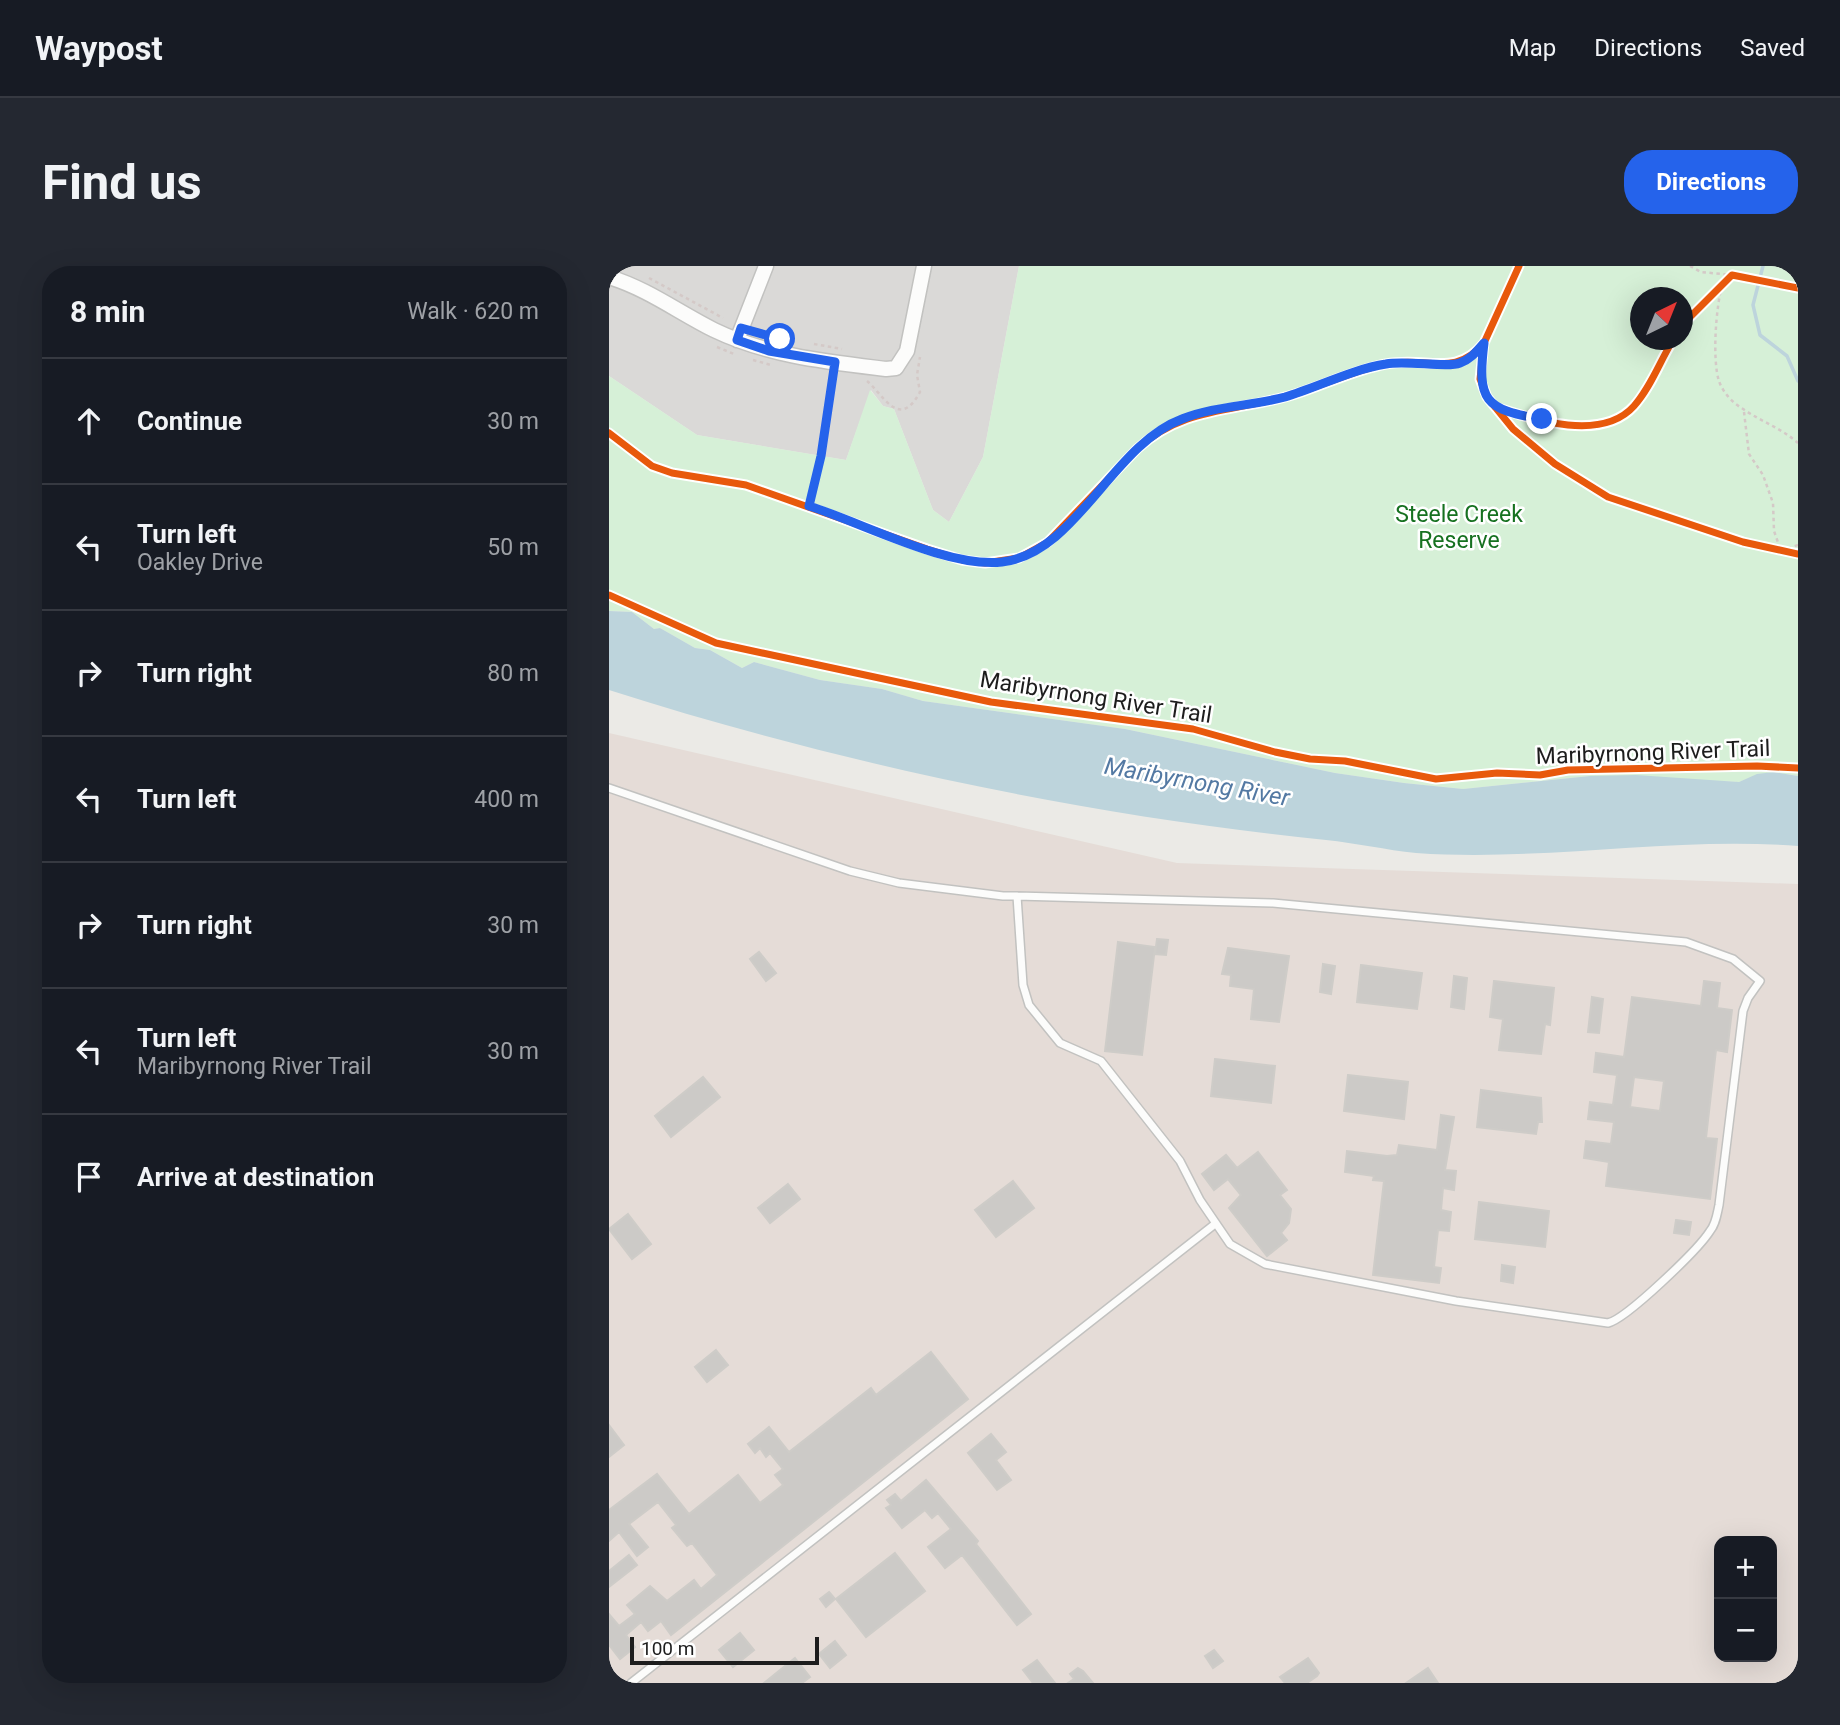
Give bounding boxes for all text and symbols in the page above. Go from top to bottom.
text: Waypost [35,29,163,68]
text: Map [1509,34,1556,62]
text: Directions [1594,34,1702,62]
text: Saved [1740,34,1805,62]
button: Directions [1624,150,1798,214]
text: Find us [42,154,202,211]
north arrow [1630,287,1693,350]
text: 8 min [70,294,145,329]
text: Walk · 620 m [407,298,539,325]
route start [764,323,795,354]
icon: ahead [70,402,108,440]
route end [1526,403,1557,434]
text: Continue [137,406,242,436]
text: 30 m [487,408,539,435]
park label: Steele Creek Reserve [1395,501,1523,554]
text: Turn left [137,519,236,549]
icon: left [70,528,108,566]
text: 50 m [487,534,539,561]
text: Oakley Drive [137,549,263,576]
icon: right [70,654,108,692]
text: Turn right [137,658,252,688]
text: 80 m [487,660,539,687]
street label: Maribyrnong River Trail [978,666,1214,729]
street label: Maribyrnong River Trail [1535,735,1771,770]
water label: Maribyrnong River [1102,752,1293,812]
icon: left [70,780,108,818]
text: Turn left [137,784,236,814]
text: 400 m [474,786,539,813]
icon: right [70,906,108,944]
text: Turn right [137,910,252,940]
text: 30 m [487,912,539,939]
text: Turn left [137,1023,236,1053]
icon: left [70,1032,108,1070]
text: 30 m [487,1038,539,1065]
text: Maribyrnong River Trail [137,1053,372,1080]
icon: arrive [70,1158,108,1196]
text: Arrive at destination [137,1162,374,1192]
map controls [1714,1536,1777,1662]
button: + [1714,1536,1777,1599]
button: − [1714,1599,1777,1662]
scale bar [630,1634,819,1666]
text: 100 m [641,1637,694,1660]

